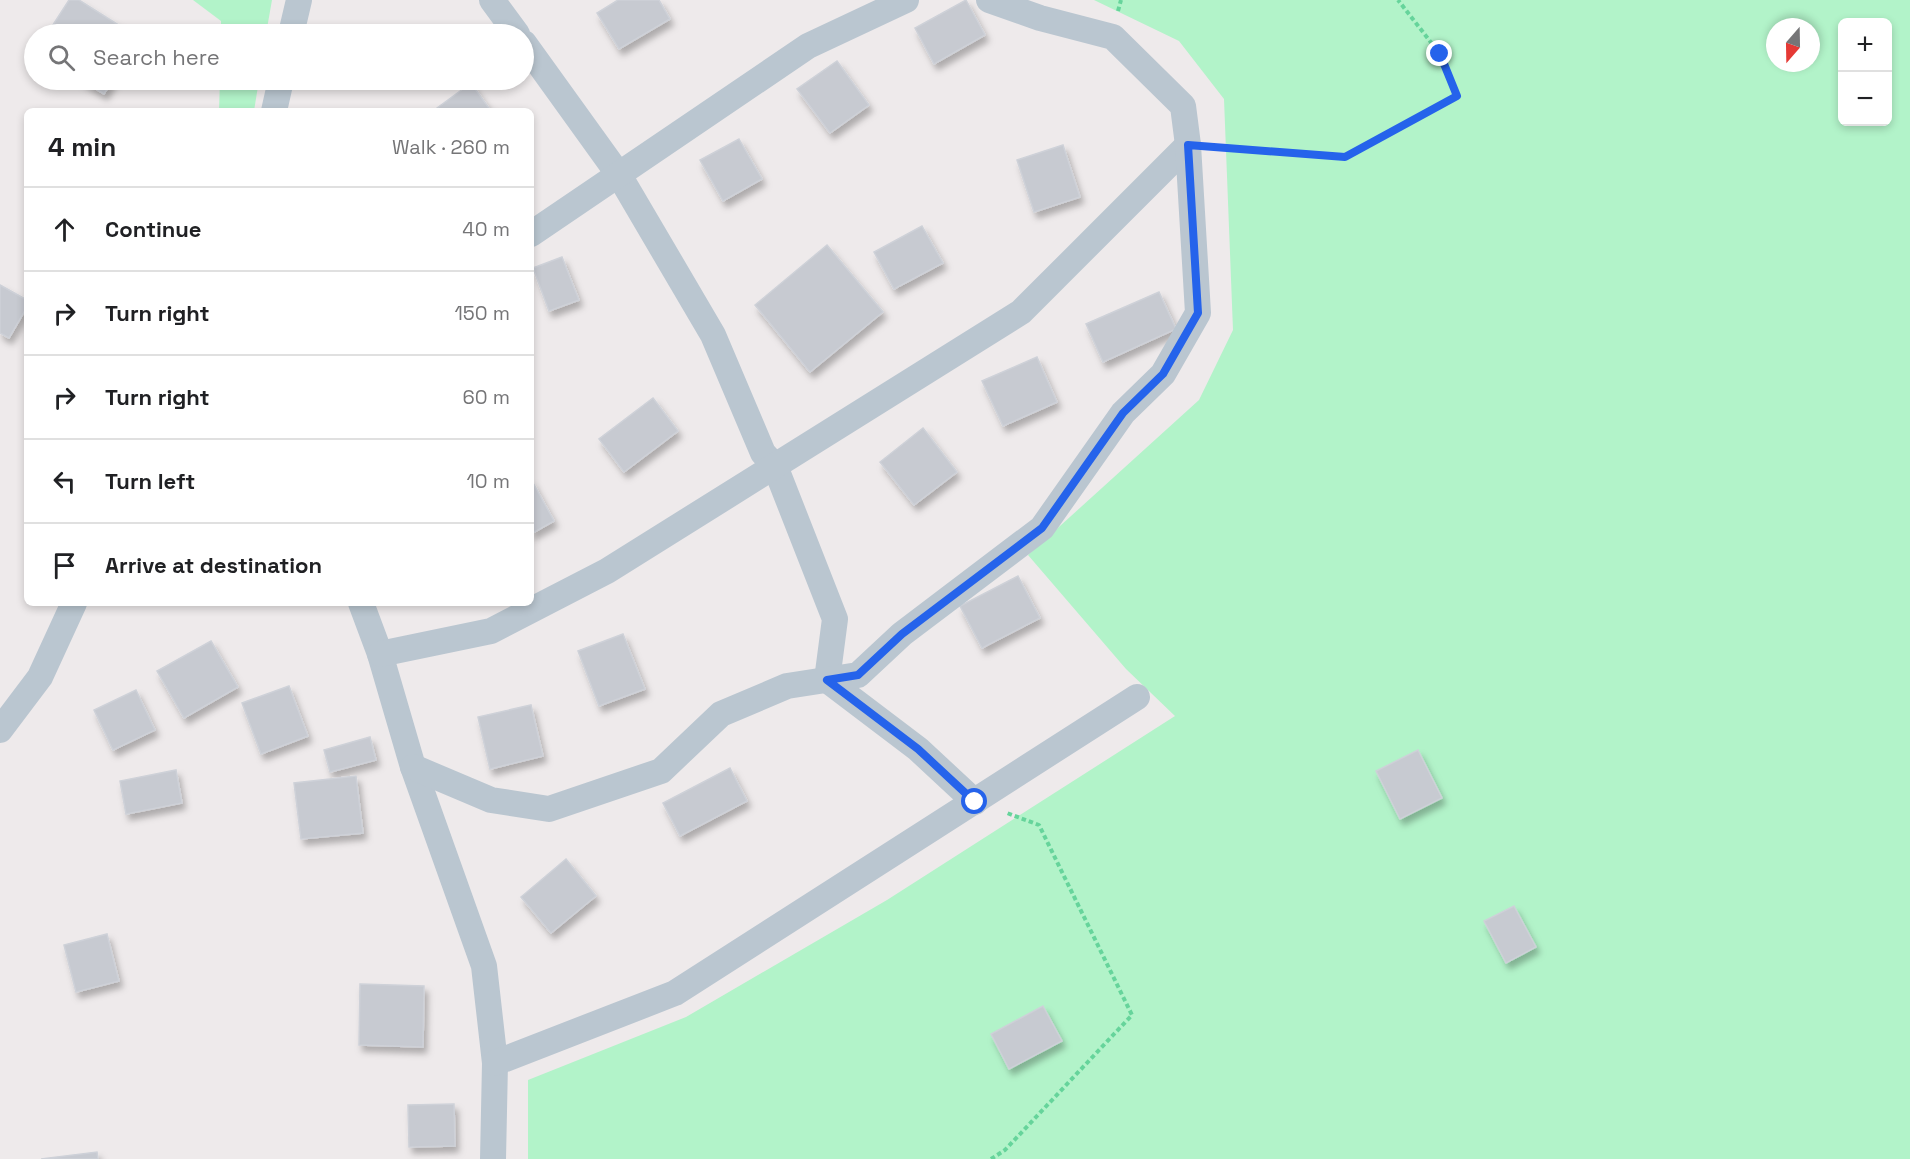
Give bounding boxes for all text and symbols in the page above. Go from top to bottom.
north arrow [1766,18,1820,72]
map controls [1838,18,1892,126]
button: + [1838,18,1892,72]
search box [24,24,534,90]
route end [1426,40,1452,66]
icon: search [45,41,78,74]
text: Search here [93,43,220,71]
button: − [1838,72,1892,126]
text: 4 min [48,130,116,164]
text: Walk · 260 m [392,134,510,160]
icon: ahead [48,213,81,246]
text: Continue [105,215,201,243]
text: 40 m [462,216,510,242]
icon: right [48,297,81,330]
text: Turn right [105,299,210,327]
text: 150 m [455,300,510,326]
icon: right [48,381,81,414]
text: Turn right [105,383,210,411]
text: 60 m [463,384,510,410]
icon: left [48,465,81,498]
text: Turn left [105,467,195,495]
text: 10 m [466,468,510,494]
icon: arrive [48,549,81,582]
text: Arrive at destination [105,551,322,579]
route start [961,788,987,814]

